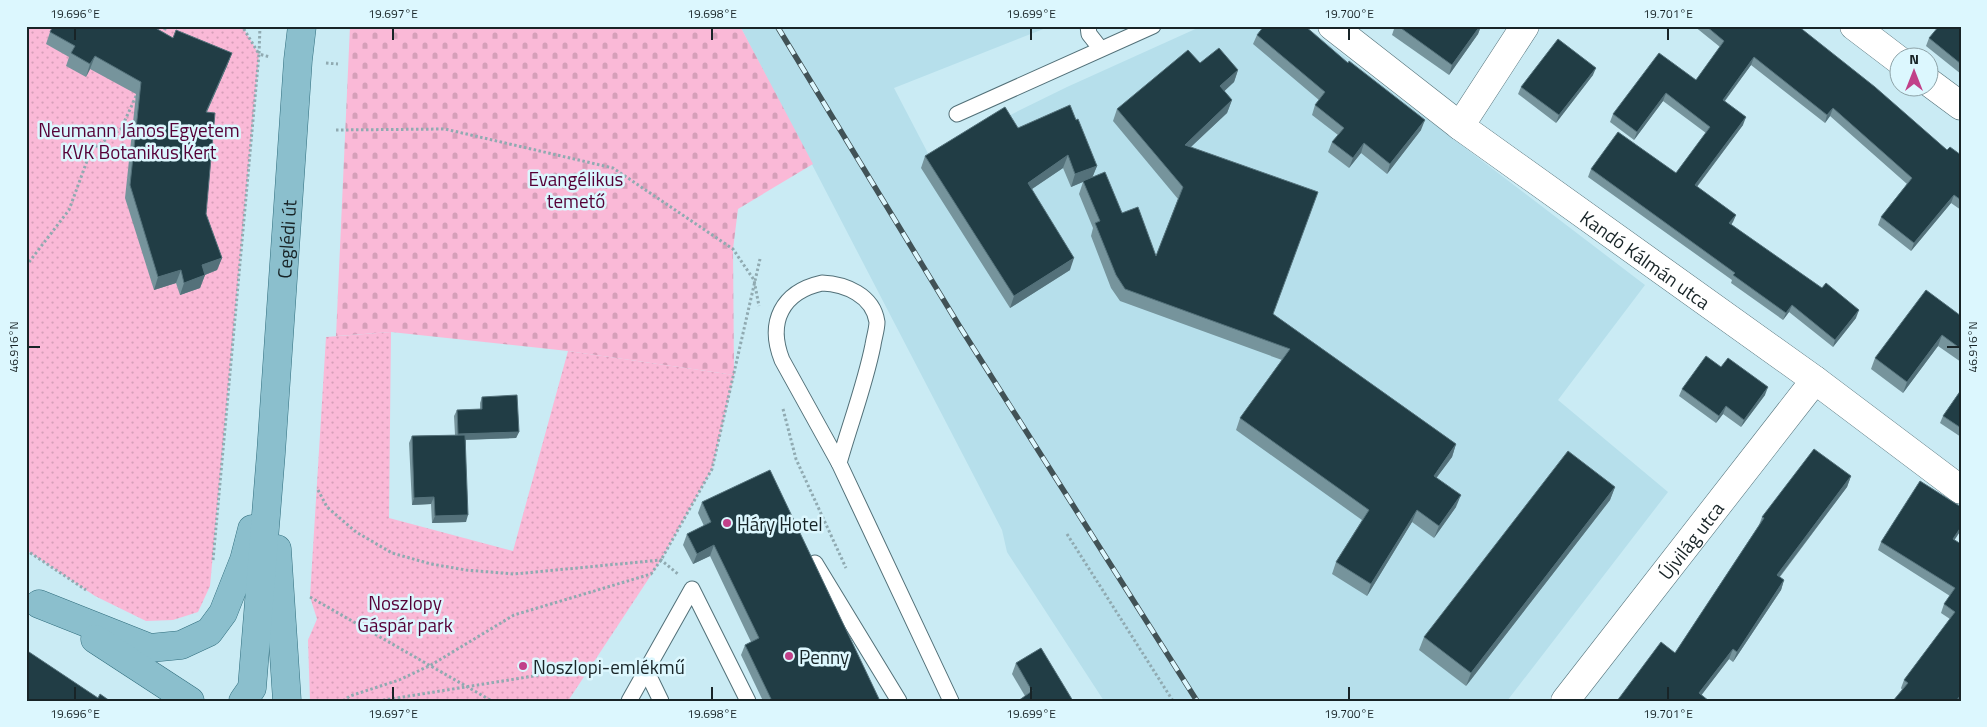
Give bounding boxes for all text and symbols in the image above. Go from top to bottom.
text: 19.696°E [50,4,100,23]
text: 19.697°E [368,4,418,23]
text: 19.698°E [687,4,737,23]
text: 19.699°E [1006,4,1056,23]
text: 19.700°E [1324,4,1374,23]
text: 19.701°E [1643,4,1693,23]
north arrow [1890,48,1940,98]
text: N [1909,48,1919,69]
park label: Neumann János Egyetem KVK Botanikus Kert [38,115,240,166]
park label: Evangélikus temető [529,164,624,215]
street label: Ceglédi út [269,198,303,279]
street label: Kandó Kálmán utca [1575,202,1717,316]
text: 46.916°N [4,321,23,373]
text: 46.916°N [1963,321,1982,373]
street label: Újvilág utca [1651,494,1730,585]
place label: Háry Hotel [737,509,823,538]
marker: Háry Hotel [721,517,733,529]
park label: Noszlopy Gáspár park [357,588,453,639]
place label: Penny [799,642,849,671]
marker: Penny [783,650,795,662]
place label: Noszlopi-emlékmű [533,652,685,681]
marker: Noszlopi-emlékmű [517,660,529,672]
text: 19.696°E [50,704,100,723]
text: 19.697°E [368,704,418,723]
text: 19.698°E [687,704,737,723]
text: 19.699°E [1006,704,1056,723]
text: 19.700°E [1324,704,1374,723]
text: 19.701°E [1643,704,1693,723]

